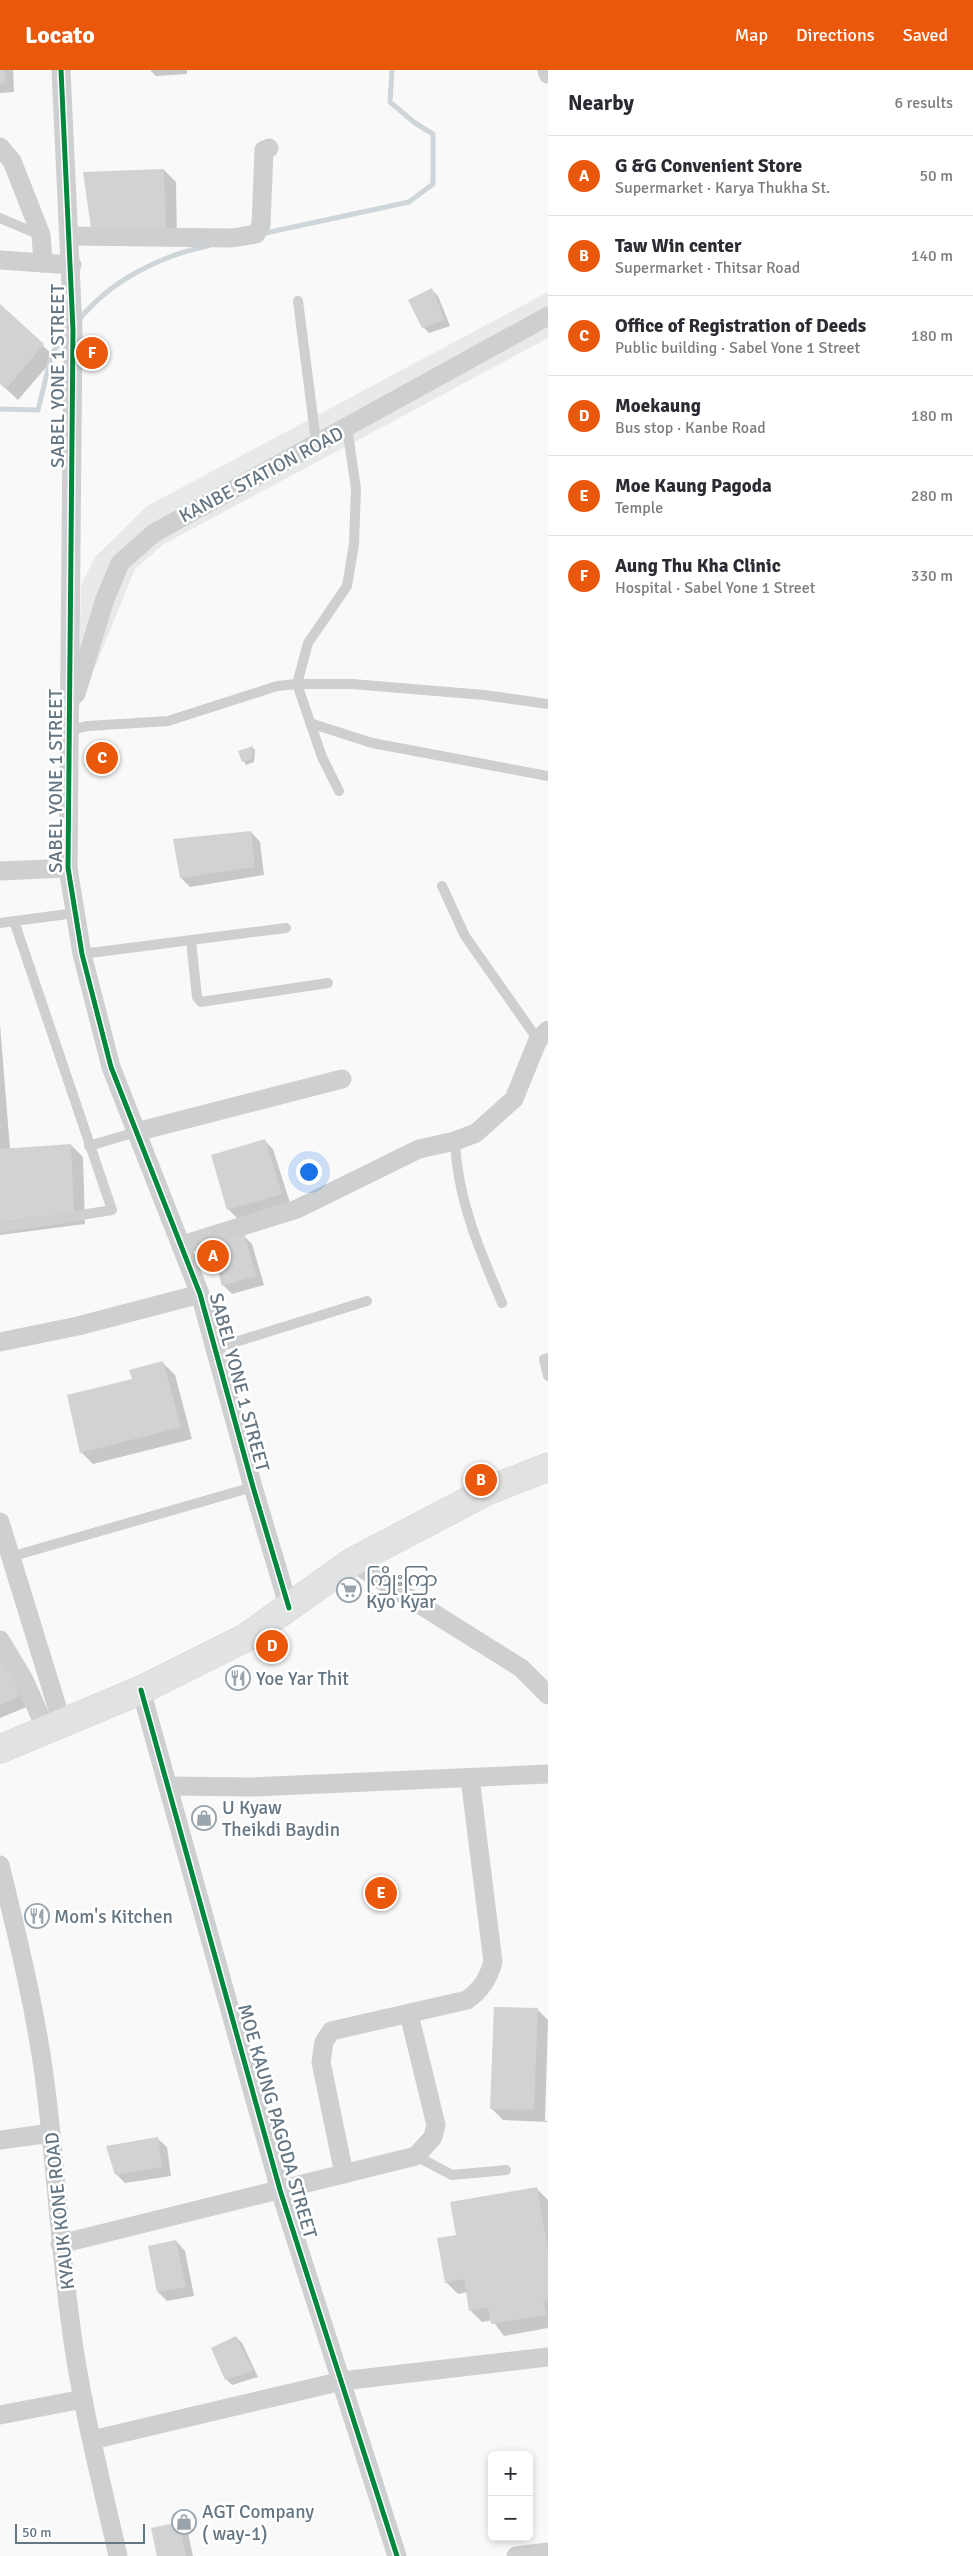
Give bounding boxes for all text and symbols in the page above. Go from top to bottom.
text: Locato [25,20,95,50]
text: Map [735,24,768,46]
text: Directions [796,24,875,46]
text: Saved [903,24,948,46]
text: Nearby [568,90,634,116]
text: 6 results [894,93,953,113]
text: G &G Convenient Store [615,154,802,178]
text: A [579,166,589,186]
text: 50 m [919,166,953,186]
text: Supermarket · Karya Thukha St. [615,178,830,198]
text: Taw Win center [615,234,742,258]
text: B [579,246,589,266]
text: 140 m [911,246,953,266]
text: Supermarket · Thitsar Road [615,258,800,278]
street label: SABEL YONE 1 STREET [46,283,70,468]
text: Office of Registration of Deeds [615,314,866,338]
text: C [579,326,589,346]
text: 180 m [911,326,953,346]
pin: F [76,334,108,372]
text: Public building · Sabel Yone 1 Street [615,338,860,358]
text: Moekaung [615,394,701,418]
text: D [579,406,589,426]
text: 180 m [911,406,953,426]
text: Bus stop · Kanbe Road [615,418,766,438]
street label: KANBE STATION ROAD [175,421,348,528]
text: Moe Kaung Pagoda [615,474,772,498]
text: E [579,486,589,506]
text: 280 m [911,486,953,506]
text: Temple [615,498,663,518]
text: Aung Thu Kha Clinic [615,554,781,578]
text: F [580,566,588,586]
text: 330 m [911,566,953,586]
text: Hospital · Sabel Yone 1 Street [615,578,815,598]
street label: SABEL YONE 1 STREET [44,688,68,873]
pin: C [86,739,118,777]
your location [296,1159,322,1185]
pin: A [197,1237,229,1275]
street label: SABEL YONE 1 STREET [204,1290,275,1475]
pin: B [465,1461,497,1499]
place label: ကြိုးကြာ Kyo Kyar [366,1565,438,1614]
supermarket icon: ကြိုးကြာ Kyo Kyar [336,1577,362,1603]
pin: D [256,1627,288,1665]
restaurant icon: Yoe Yar Thit [225,1665,251,1691]
place label: Yoe Yar Thit [256,1667,349,1691]
place label: U Kyaw Theikdi Baydin [222,1796,340,1842]
shop icon: U Kyaw Theikdi Baydin [191,1805,217,1831]
pin: E [365,1874,397,1912]
restaurant icon: Mom's Kitchen [24,1903,50,1929]
place label: Mom's Kitchen [54,1905,173,1929]
street label: MOE KAUNG PAGODA STREET [232,2001,322,2242]
street label: KYAUK KONE ROAD [40,2131,80,2291]
map controls [488,2451,533,2541]
button: + [488,2451,533,2496]
button: − [488,2496,533,2541]
place label: AGT Company ( way-1) [202,2500,314,2546]
shop icon: AGT Company ( way-1) [171,2509,197,2535]
scale bar [15,2521,145,2544]
text: 50 m [22,2524,51,2541]

